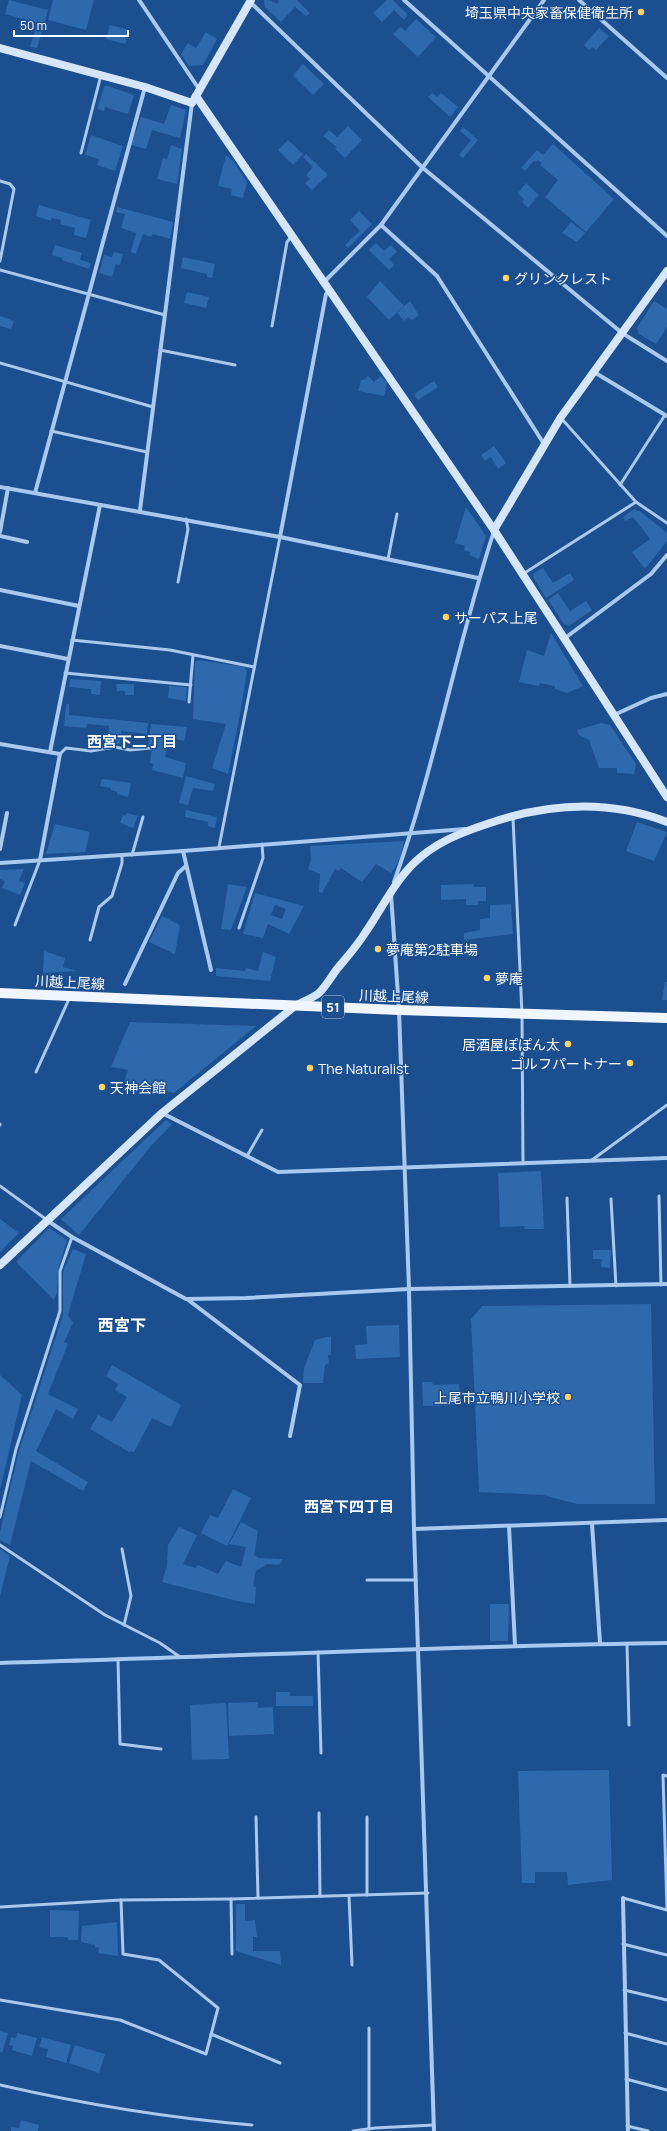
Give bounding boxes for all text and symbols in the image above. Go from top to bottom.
place label: 埼玉県中央家畜保健衛生所 [465,3,633,22]
marker: 埼玉県中央家畜保健衛生所 [636,7,646,17]
scale bar [14,12,128,38]
text: 50 m [20,17,47,34]
place label: グリンクレスト [514,269,612,288]
marker: グリンクレスト [501,273,511,283]
place label: サーパス上尾 [454,608,538,627]
marker: サーパス上尾 [441,612,451,622]
district label: 西宮下二丁目 [87,731,177,752]
place label: 夢庵第2駐車場 [386,940,478,959]
marker: 夢庵第2駐車場 [373,944,383,954]
place label: 夢庵 [495,969,523,988]
street label: 川越上尾線 [35,971,105,993]
marker: 夢庵 [482,973,492,983]
street label: 川越上尾線 [359,985,429,1007]
road number: 51 [322,996,344,1018]
place label: 居酒屋ぽぽん太 [462,1035,560,1054]
marker: 居酒屋ぽぽん太 [563,1039,573,1049]
place label: ゴルフパートナー [510,1054,622,1073]
marker: ゴルフパートナー [625,1058,635,1068]
place label: The Naturalist [318,1059,409,1078]
marker: The Naturalist [305,1063,315,1073]
place label: 天神会館 [110,1078,166,1097]
marker: 天神会館 [97,1082,107,1092]
district label: 西宮下 [98,1314,146,1336]
place label: 上尾市立鴨川小学校 [434,1388,560,1407]
marker: 上尾市立鴨川小学校 [563,1392,573,1402]
district label: 西宮下四丁目 [304,1496,394,1517]

